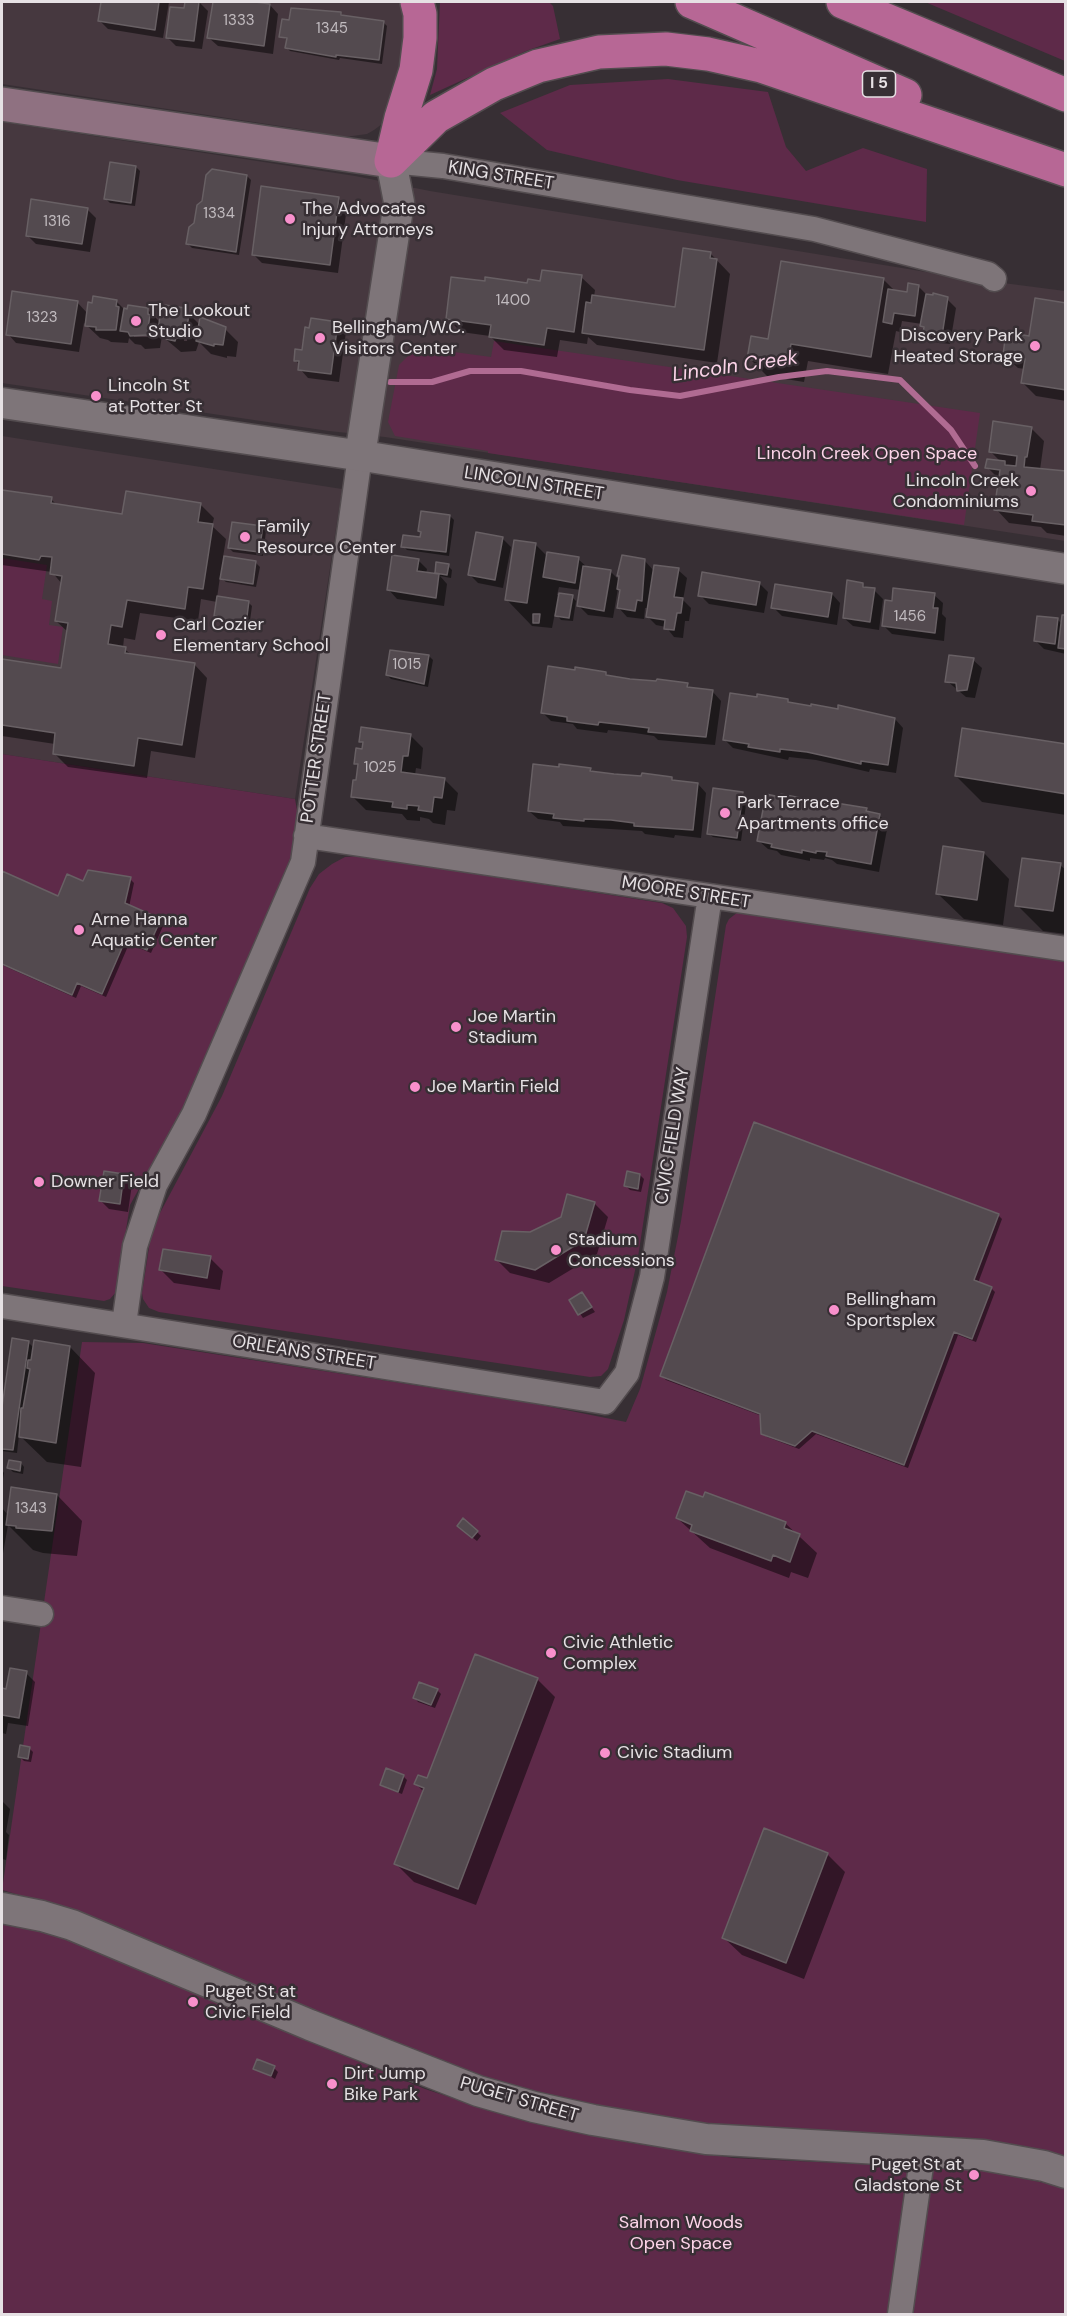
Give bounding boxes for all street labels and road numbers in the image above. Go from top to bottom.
road number: I 5 [862,71,896,97]
street label: KING STREET [446,157,556,195]
street label: LINCOLN STREET [463,462,605,506]
street label: POTTER STREET [297,692,337,824]
street label: MOORE STREET [620,872,752,914]
street label: CIVIC FIELD WAY [651,1066,695,1206]
street label: ORLEANS STREET [231,1331,377,1375]
street label: PUGET STREET [457,2073,581,2127]

